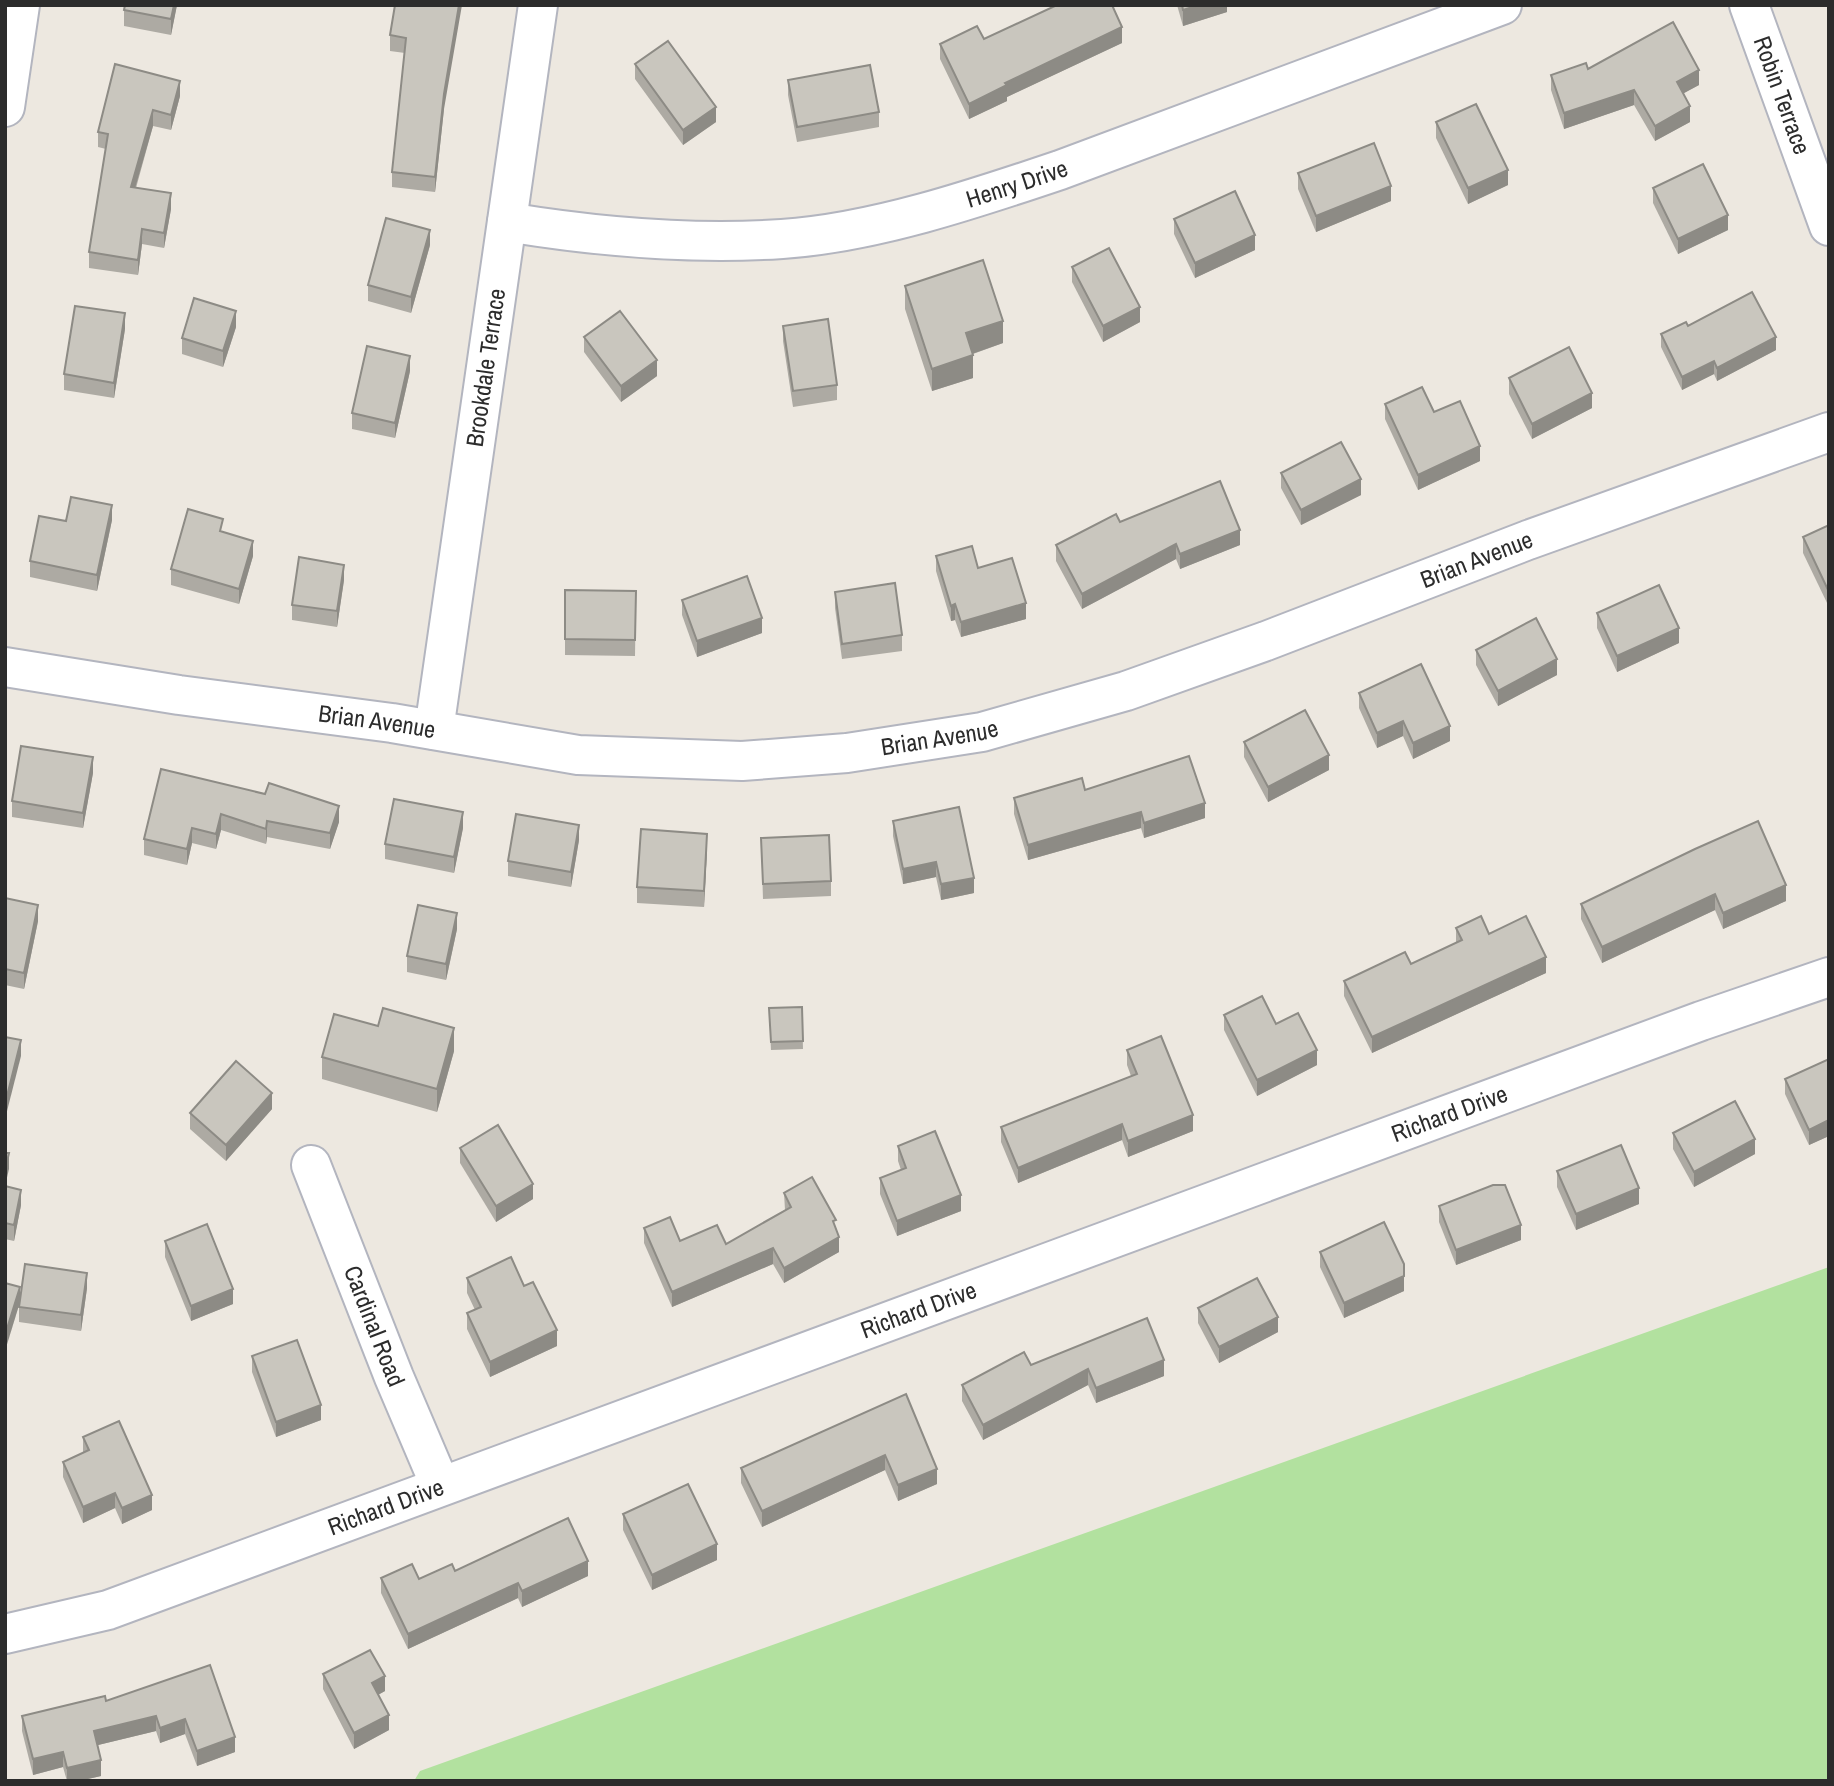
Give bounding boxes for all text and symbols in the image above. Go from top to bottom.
street label: Robin Terrace [1747,31,1819,158]
street label: Henry Drive [962,152,1072,215]
street label: Brookdale Terrace [458,286,512,449]
street label: Brian Avenue [1416,523,1537,595]
street label: Brian Avenue [317,696,438,745]
street label: Brian Avenue [879,711,1002,762]
street label: Richard Drive [1387,1077,1512,1149]
street label: Cardinal Road [337,1261,413,1391]
street label: Richard Drive [856,1273,981,1345]
street label: Richard Drive [323,1470,448,1542]

